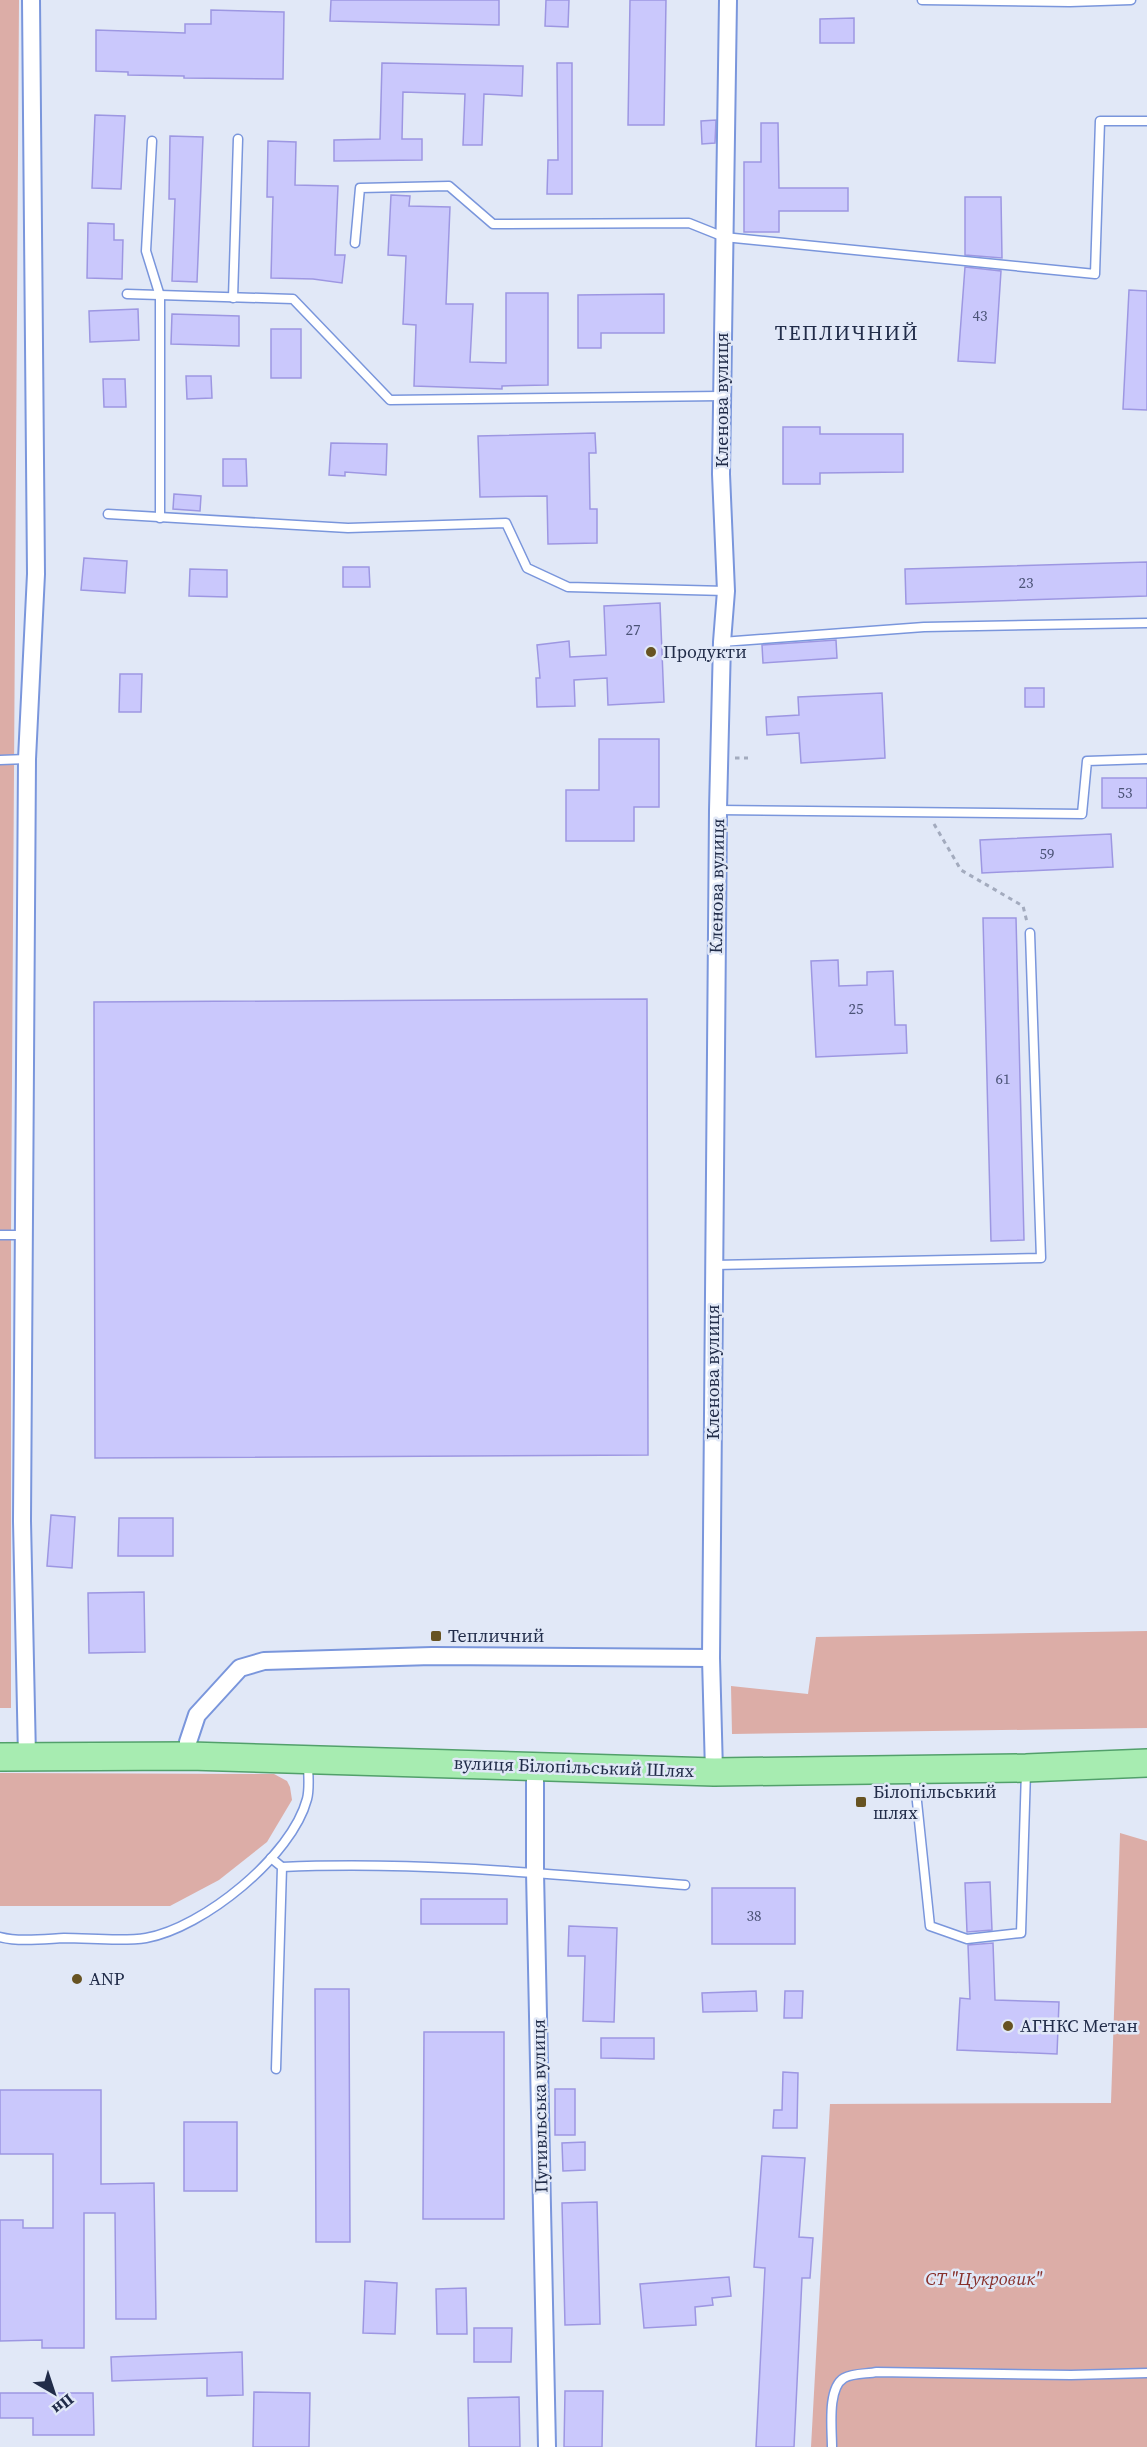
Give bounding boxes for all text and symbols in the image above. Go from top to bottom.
house number: 43 [972,305,988,326]
district label: ТЕПЛИЧНИЙ [775,319,919,347]
street label: Кленова вулиця [709,332,734,468]
house number: 23 [1018,572,1034,593]
house number: 27 [625,619,641,640]
place label: Продукти [663,639,747,664]
marker: Продукти [644,645,658,659]
house number: 53 [1117,782,1133,803]
street label: Кленова вулиця [703,818,730,954]
house number: 59 [1039,843,1055,864]
house number: 25 [848,998,864,1019]
house number: 61 [995,1068,1011,1089]
street label: Кленова вулиця [700,1304,725,1440]
place label: Тепличний [448,1623,544,1648]
marker: Тепличний [429,1629,443,1643]
street label: вулиця Білопільський Шлях [453,1750,695,1783]
place label: Білопільський шлях [873,1779,997,1825]
marker: Білопільський шлях [854,1795,868,1809]
house number: 38 [746,1905,762,1926]
place label: ANP [89,1966,125,1991]
marker: ANP [70,1972,84,1986]
place label: АГНКС Метан [1020,2013,1138,2038]
street label: Путивльська вулиця [525,2019,554,2193]
marker: АГНКС Метан [1001,2019,1015,2033]
park label: СТ "Цукровик" [925,2266,1043,2291]
north arrow [24,2363,84,2423]
text: Пн [48,2389,79,2420]

